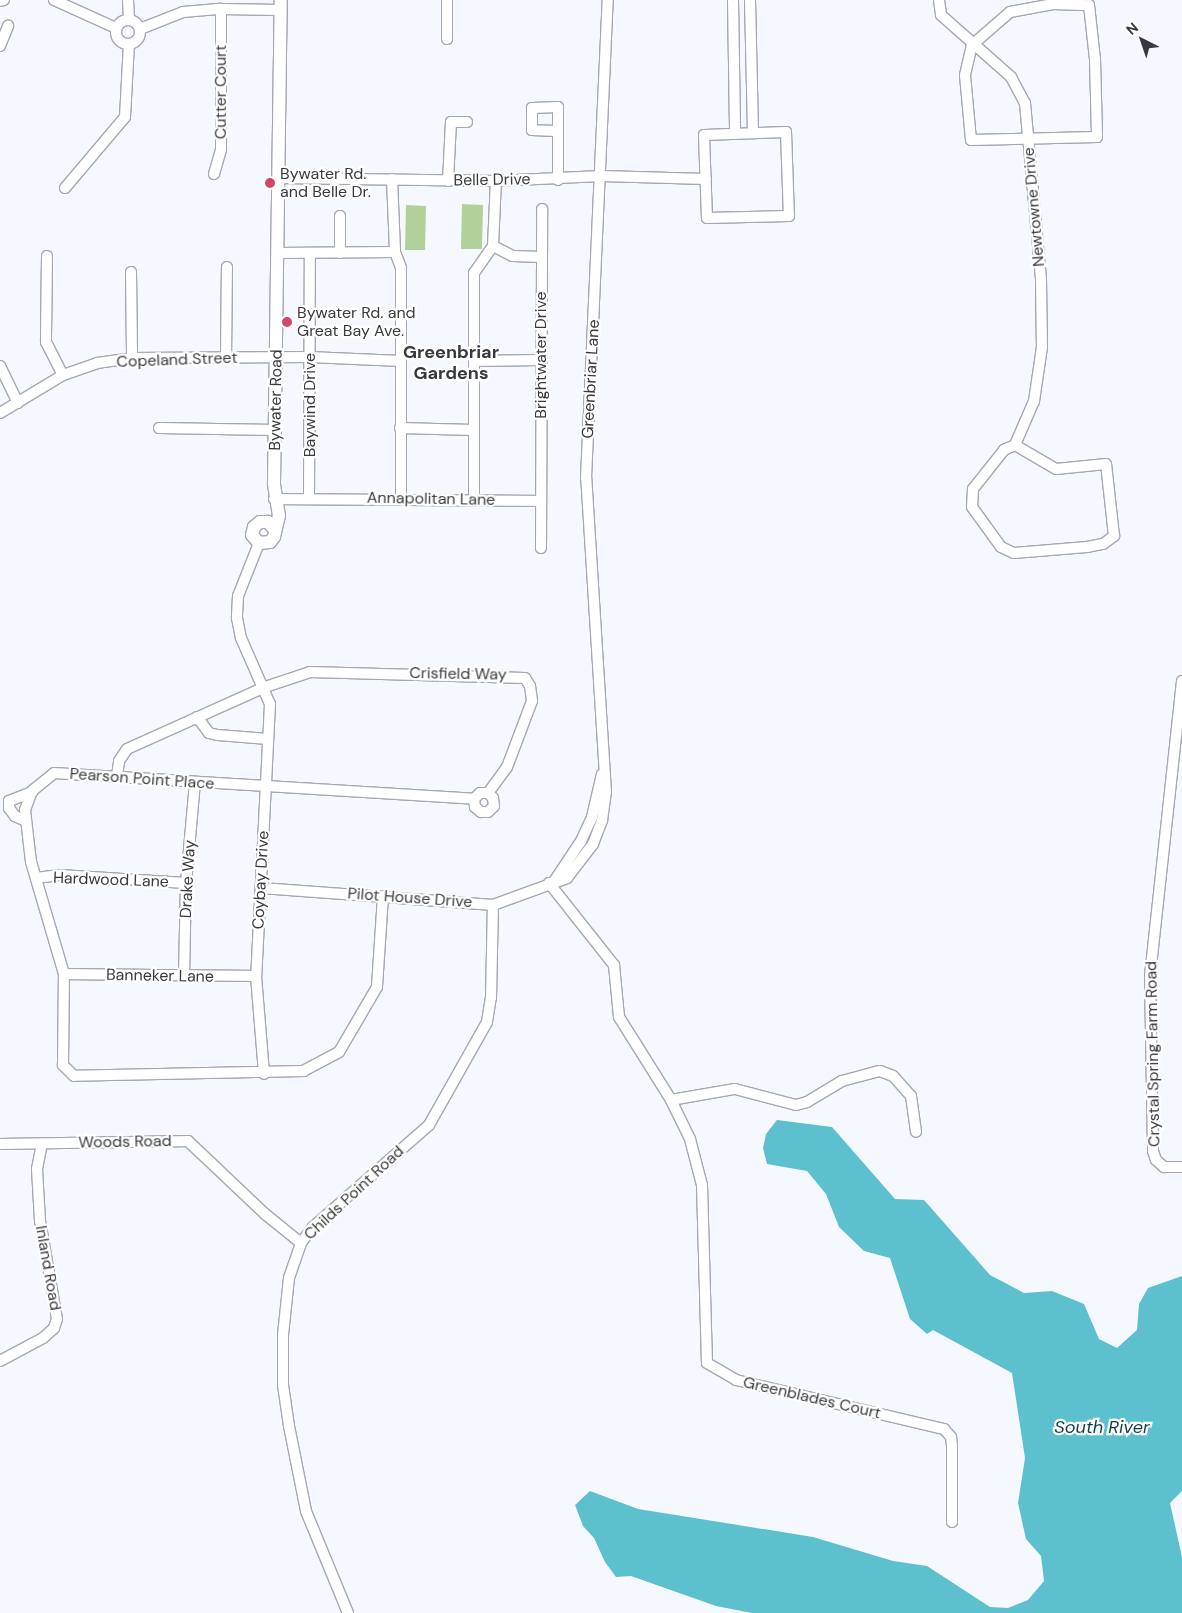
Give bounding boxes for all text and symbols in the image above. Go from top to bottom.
north arrow [1117,15,1167,65]
text: N [1122,19,1142,39]
street label: Cutter Court [211,45,231,139]
street label: Newtowne Drive [1019,146,1049,268]
place label: Bywater Rd. and Belle Dr. [280,164,371,202]
street label: Belle Drive [453,170,531,190]
marker: Bywater Rd. and Belle Dr. [264,177,276,189]
street label: Brightwater Drive [531,291,551,419]
place label: Bywater Rd. and Great Bay Ave. [297,303,416,341]
marker: Bywater Rd. and Great Bay Ave. [281,316,293,328]
street label: Greenbriar Lane [578,319,604,439]
district label: Greenbriar Gardens [403,342,499,384]
street label: Copeland Street [116,348,238,372]
street label: Bywater Road [266,349,286,451]
street label: Baywind Drive [300,353,320,457]
street label: Annapolitan Lane [367,488,495,510]
street label: Crisfield Way [409,664,507,684]
street label: Pearson Point Place [69,764,215,794]
street label: Coybay Drive [249,830,273,930]
street label: Drake Way [176,839,200,919]
street label: Hardwood Lane [53,868,169,892]
street label: Pilot House Drive [347,884,473,912]
street label: Crystal Spring Farm Road [1142,961,1164,1147]
street label: Banneker Lane [106,965,214,987]
street label: Woods Road [78,1132,172,1152]
street label: Childs Point Road [300,1142,408,1244]
street label: Inland Road [31,1224,65,1312]
street label: Greenblades Court [741,1373,883,1423]
water label: South River [1054,1416,1150,1438]

